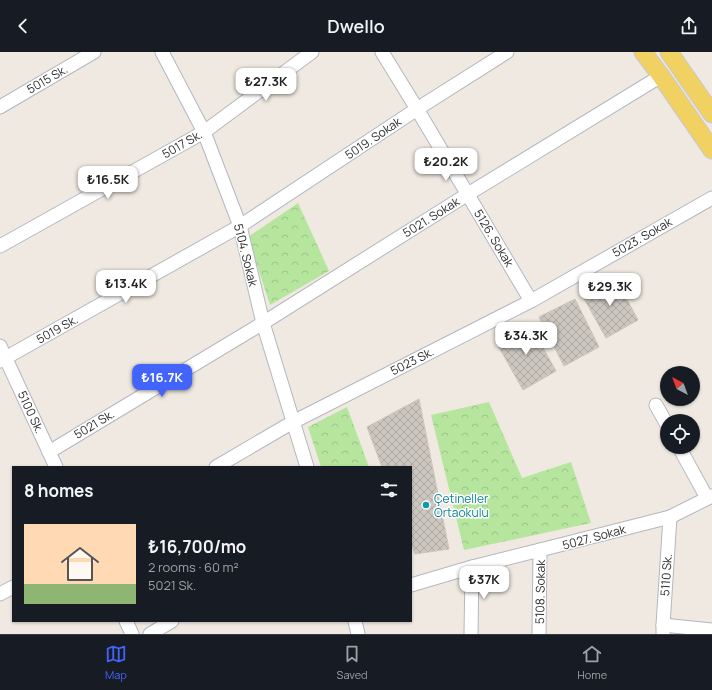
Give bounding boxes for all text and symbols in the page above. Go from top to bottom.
text: Dwello [327,14,385,38]
icon: back [12,15,34,37]
icon: share [678,15,700,37]
street label: 5015 Sk. [23,60,71,98]
pin: ₺27.3K [233,68,299,102]
text: ₺27.3K [245,72,287,90]
street label: 5019. Sokak [341,112,405,163]
street label: 5017 Sk. [159,126,205,162]
pin: ₺20.2K [413,148,479,182]
text: ₺20.2K [424,152,468,170]
pin: ₺16.5K [75,166,141,200]
text: ₺16.5K [87,170,129,188]
street label: 5021. Sokak [399,192,463,241]
street label: 5126. Sokak [470,206,518,271]
street label: 5023. Sokak [609,213,676,261]
street label: 5104. Sokak [230,222,262,289]
pin: ₺13.4K [93,270,159,304]
pin: ₺29.3K [577,273,643,307]
text: ₺13.4K [105,274,147,292]
text: ₺29.3K [588,277,632,295]
street label: 5019 Sk. [33,311,81,347]
pin: ₺34.3K [493,322,559,356]
text: ₺34.3K [504,326,548,344]
street label: 5023 Sk. [387,343,437,379]
pin: ₺16.7K [129,364,195,398]
north arrow [660,366,700,406]
map controls [660,366,700,454]
text: ₺16.7K [141,368,183,386]
street label: 5100 Sk. [14,388,48,436]
street label: 5021 Sk. [71,405,117,443]
button: locate [660,414,700,454]
text: 8 homes [24,479,94,502]
icon: filters [378,479,400,501]
place label: Çetineller Ortaokulu [434,490,489,521]
marker: Çetineller Ortaokulu [421,500,431,510]
street label: 5027. Sokak [560,520,629,554]
text: ₺16,700/mo [148,535,246,558]
icon: home [56,540,104,588]
street label: 5110 Sk. [656,553,676,597]
text: 2 rooms · 60 m² [148,558,239,576]
street label: 5108. Sokak [531,559,549,624]
pin: ₺37K [460,566,508,600]
text: ₺37K [468,570,500,588]
text: 5021 Sk. [148,576,196,594]
tab: Map [105,643,127,682]
tab: Saved [337,643,368,682]
tab: Home [577,643,607,682]

